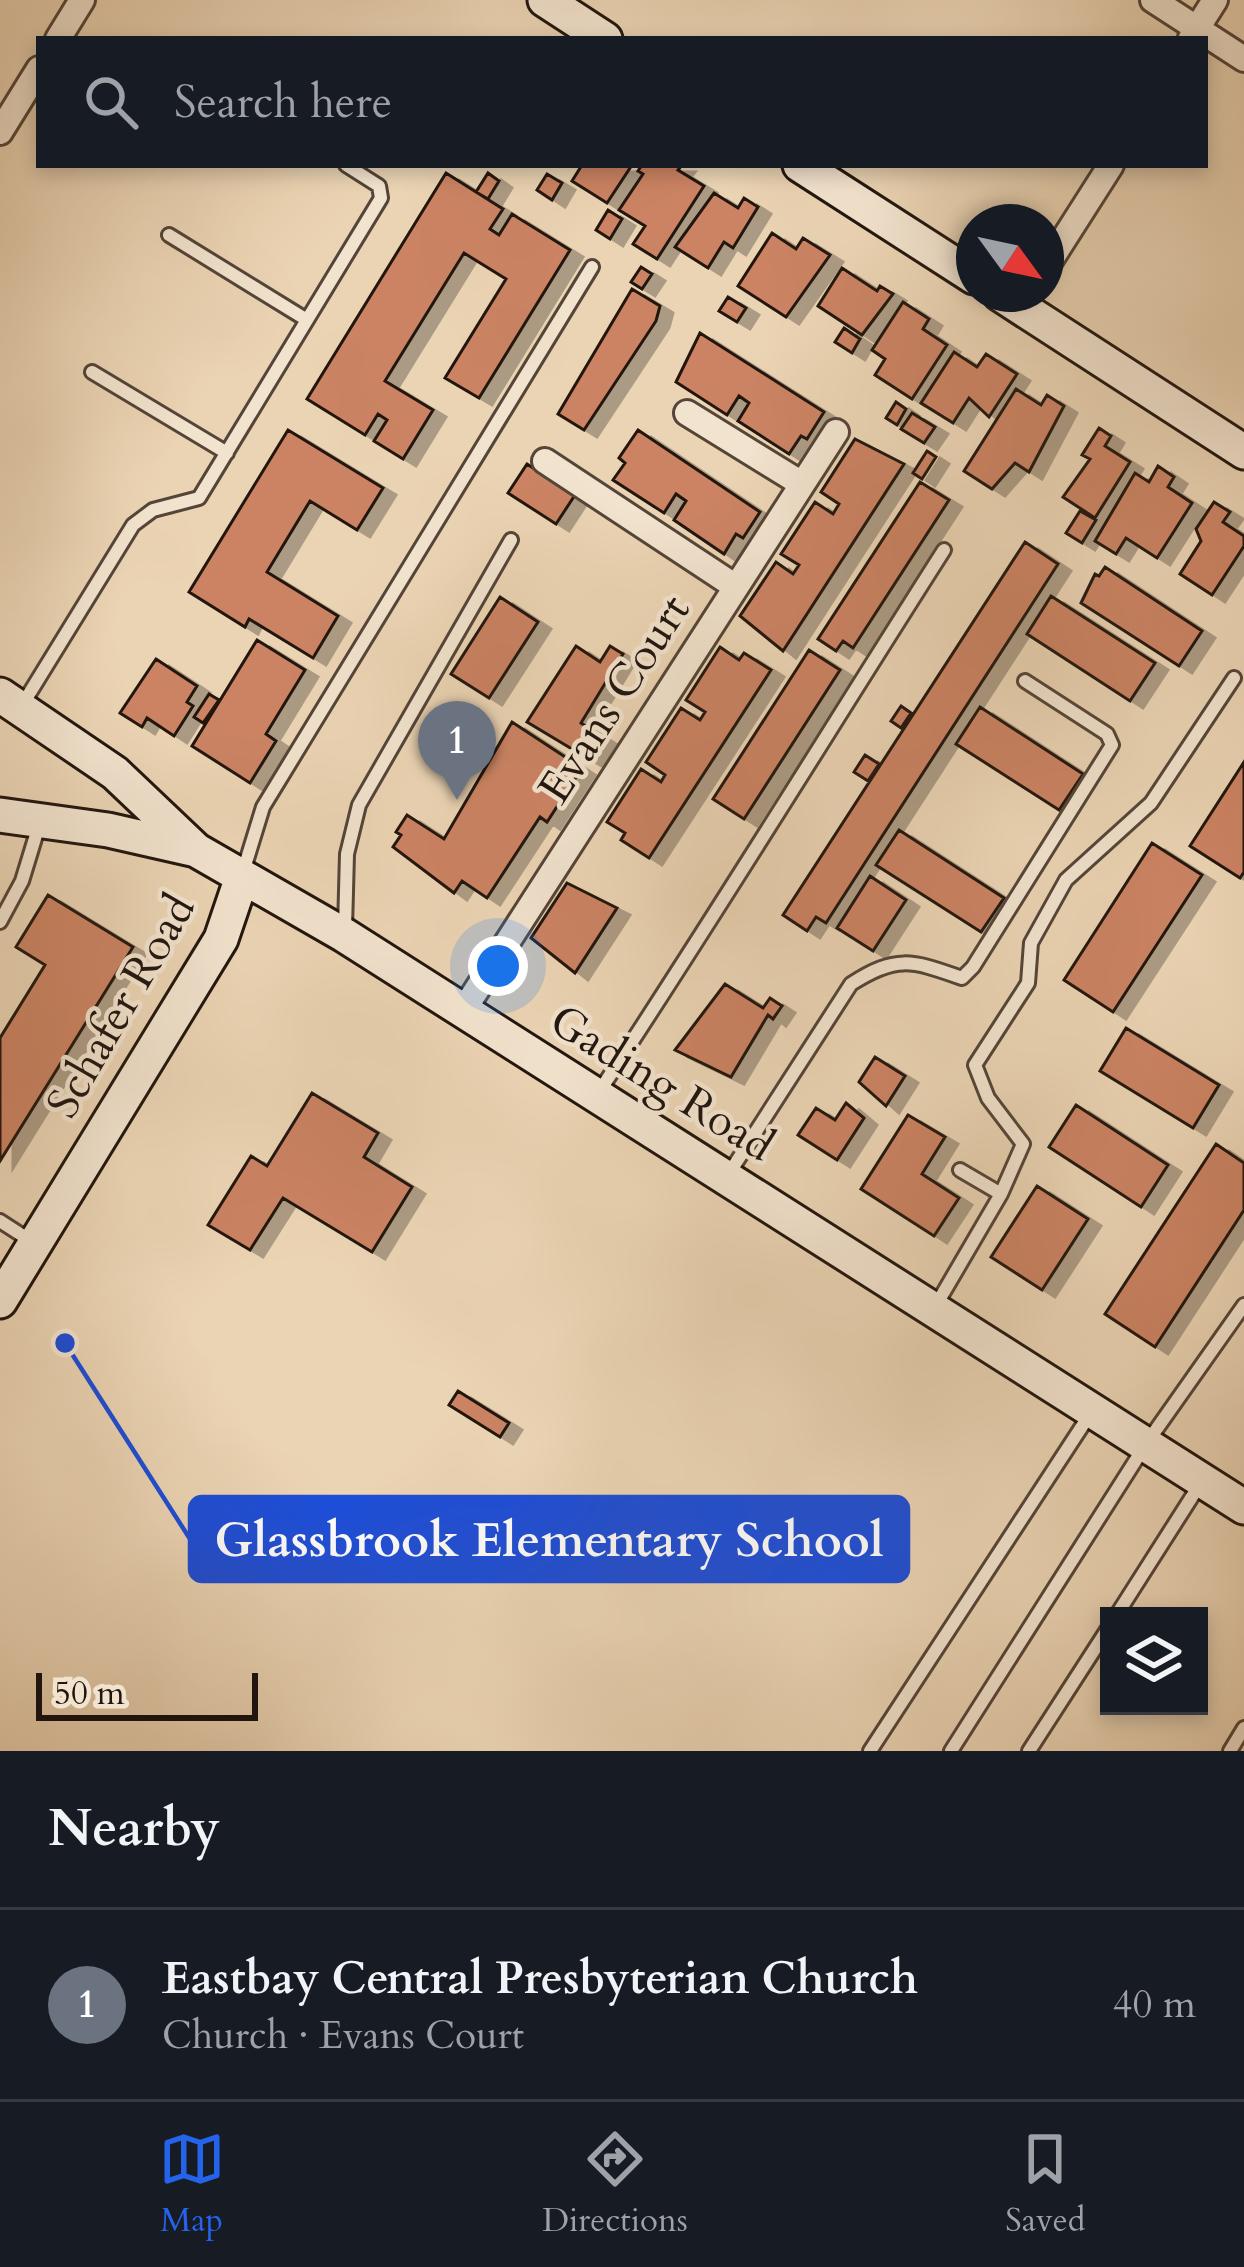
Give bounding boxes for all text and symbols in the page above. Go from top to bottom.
search box [36,36,1208,168]
icon: search [78,69,144,135]
text: Search here [174,72,392,133]
north arrow [956,204,1064,312]
street label: Evans Court [524,583,704,815]
pin: 1 [418,701,496,800]
street label: Schafer Road [32,883,210,1129]
your location [468,936,528,996]
street label: Gading Road [538,990,786,1176]
callout: Glassbrook Elementary School [190,1497,908,1581]
text: Glassbrook Elementary School [214,1508,884,1573]
map controls [1100,1607,1208,1715]
button: layers [1100,1607,1208,1715]
scale bar [36,1667,258,1720]
text: 50 m [54,1671,125,1716]
text: Nearby [48,1794,220,1864]
text: Eastbay Central Presbyterian Church [162,1948,918,2009]
text: 1 [77,1978,97,2031]
text: 40 m [1113,1978,1196,2031]
text: Church · Evans Court [162,2009,524,2062]
tab: Map [159,2126,225,2243]
tab: Directions [542,2126,688,2243]
tab: Saved [1005,2126,1085,2243]

